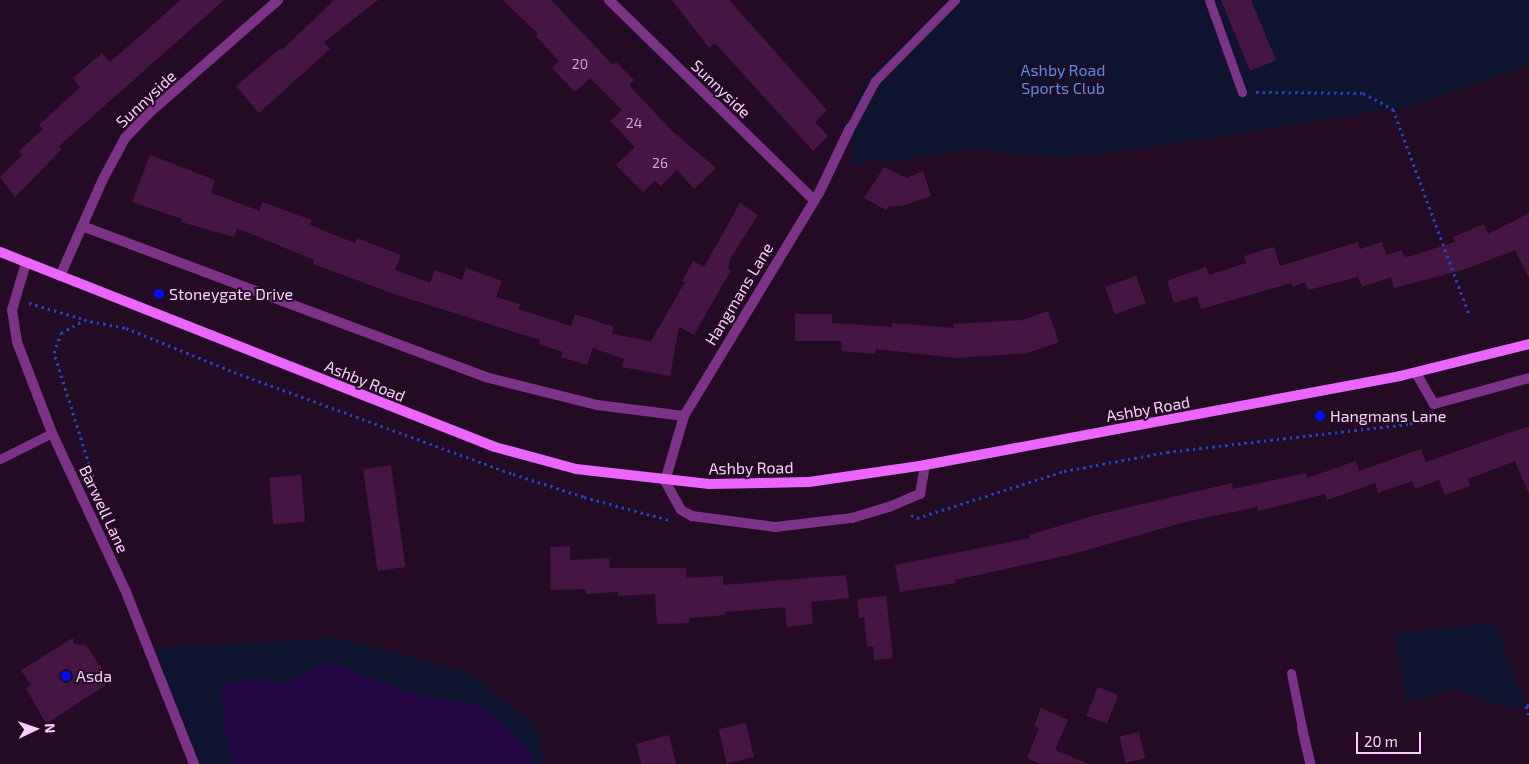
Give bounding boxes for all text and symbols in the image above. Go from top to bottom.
house number: 20 [572,56,588,72]
street label: Sunnyside [687,56,755,122]
park label: Ashby Road Sports Club [1020,60,1106,98]
street label: Sunnyside [112,66,180,132]
house number: 24 [626,115,642,131]
house number: 26 [652,155,668,171]
street label: Hangmans Lane [701,239,777,349]
place label: Stoneygate Drive [169,284,293,304]
marker: Stoneygate Drive [153,288,165,300]
street label: Ashby Road [322,356,408,406]
street label: Ashby Road [1104,392,1192,426]
place label: Hangmans Lane [1330,406,1446,426]
marker: Hangmans Lane [1314,410,1326,422]
street label: Ashby Road [708,458,794,478]
street label: Barwell Lane [75,462,133,556]
place label: Asda [76,666,112,686]
marker: Asda [60,670,72,682]
north arrow [10,704,60,754]
scale bar [1359,722,1424,754]
text: N [42,723,59,734]
text: 20 m [1364,732,1398,750]

